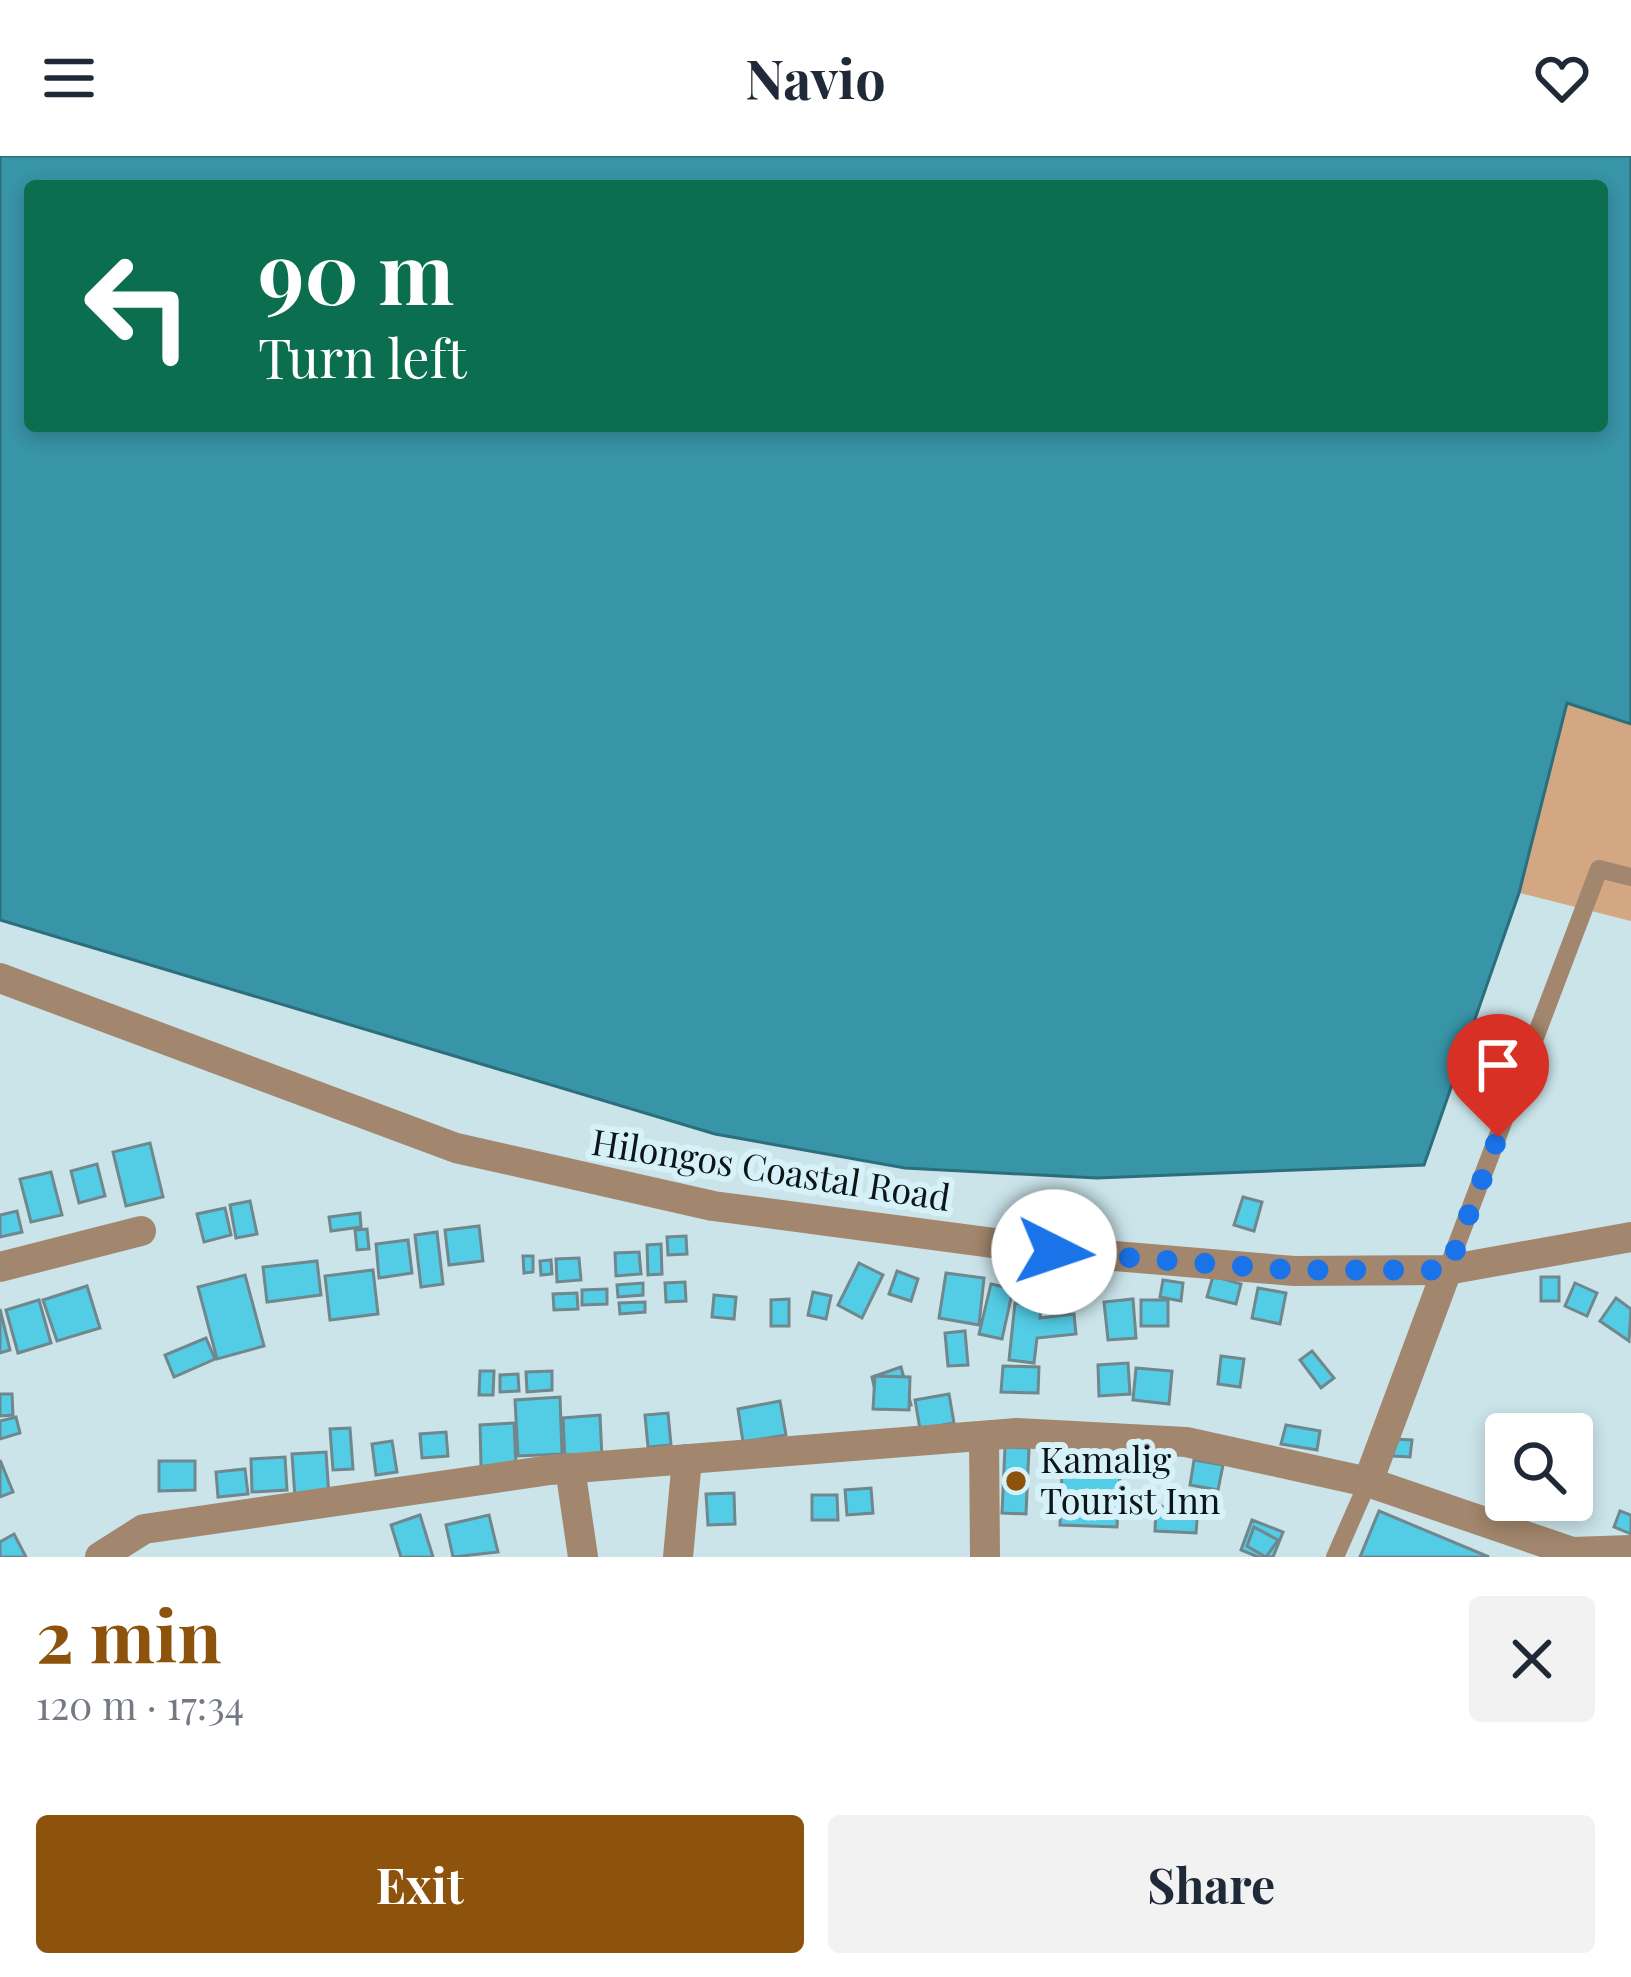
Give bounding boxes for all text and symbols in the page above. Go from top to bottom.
text: Navio [745,42,886,114]
icon: menu [36,45,102,111]
icon: heart [1529,45,1595,111]
text: 90 m [258,214,454,326]
icon: left [60,228,216,384]
text: Turn left [258,321,467,393]
pin [1447,1014,1549,1137]
icon: arrive [1465,1032,1531,1098]
street label: Hilongos Coastal Road [589,1116,954,1220]
position arrow [991,1189,1117,1315]
map controls [1485,1413,1593,1521]
button: search [1485,1413,1593,1521]
place label: Kamalig Tourist Inn [1040,1434,1220,1523]
marker: Kamalig Tourist Inn [1003,1468,1029,1494]
text: 2 min [36,1585,222,1681]
button: close [1469,1596,1595,1722]
text: 120 m · 17:34 [36,1678,244,1730]
button: Exit [36,1815,804,1953]
button: Share [828,1815,1595,1953]

